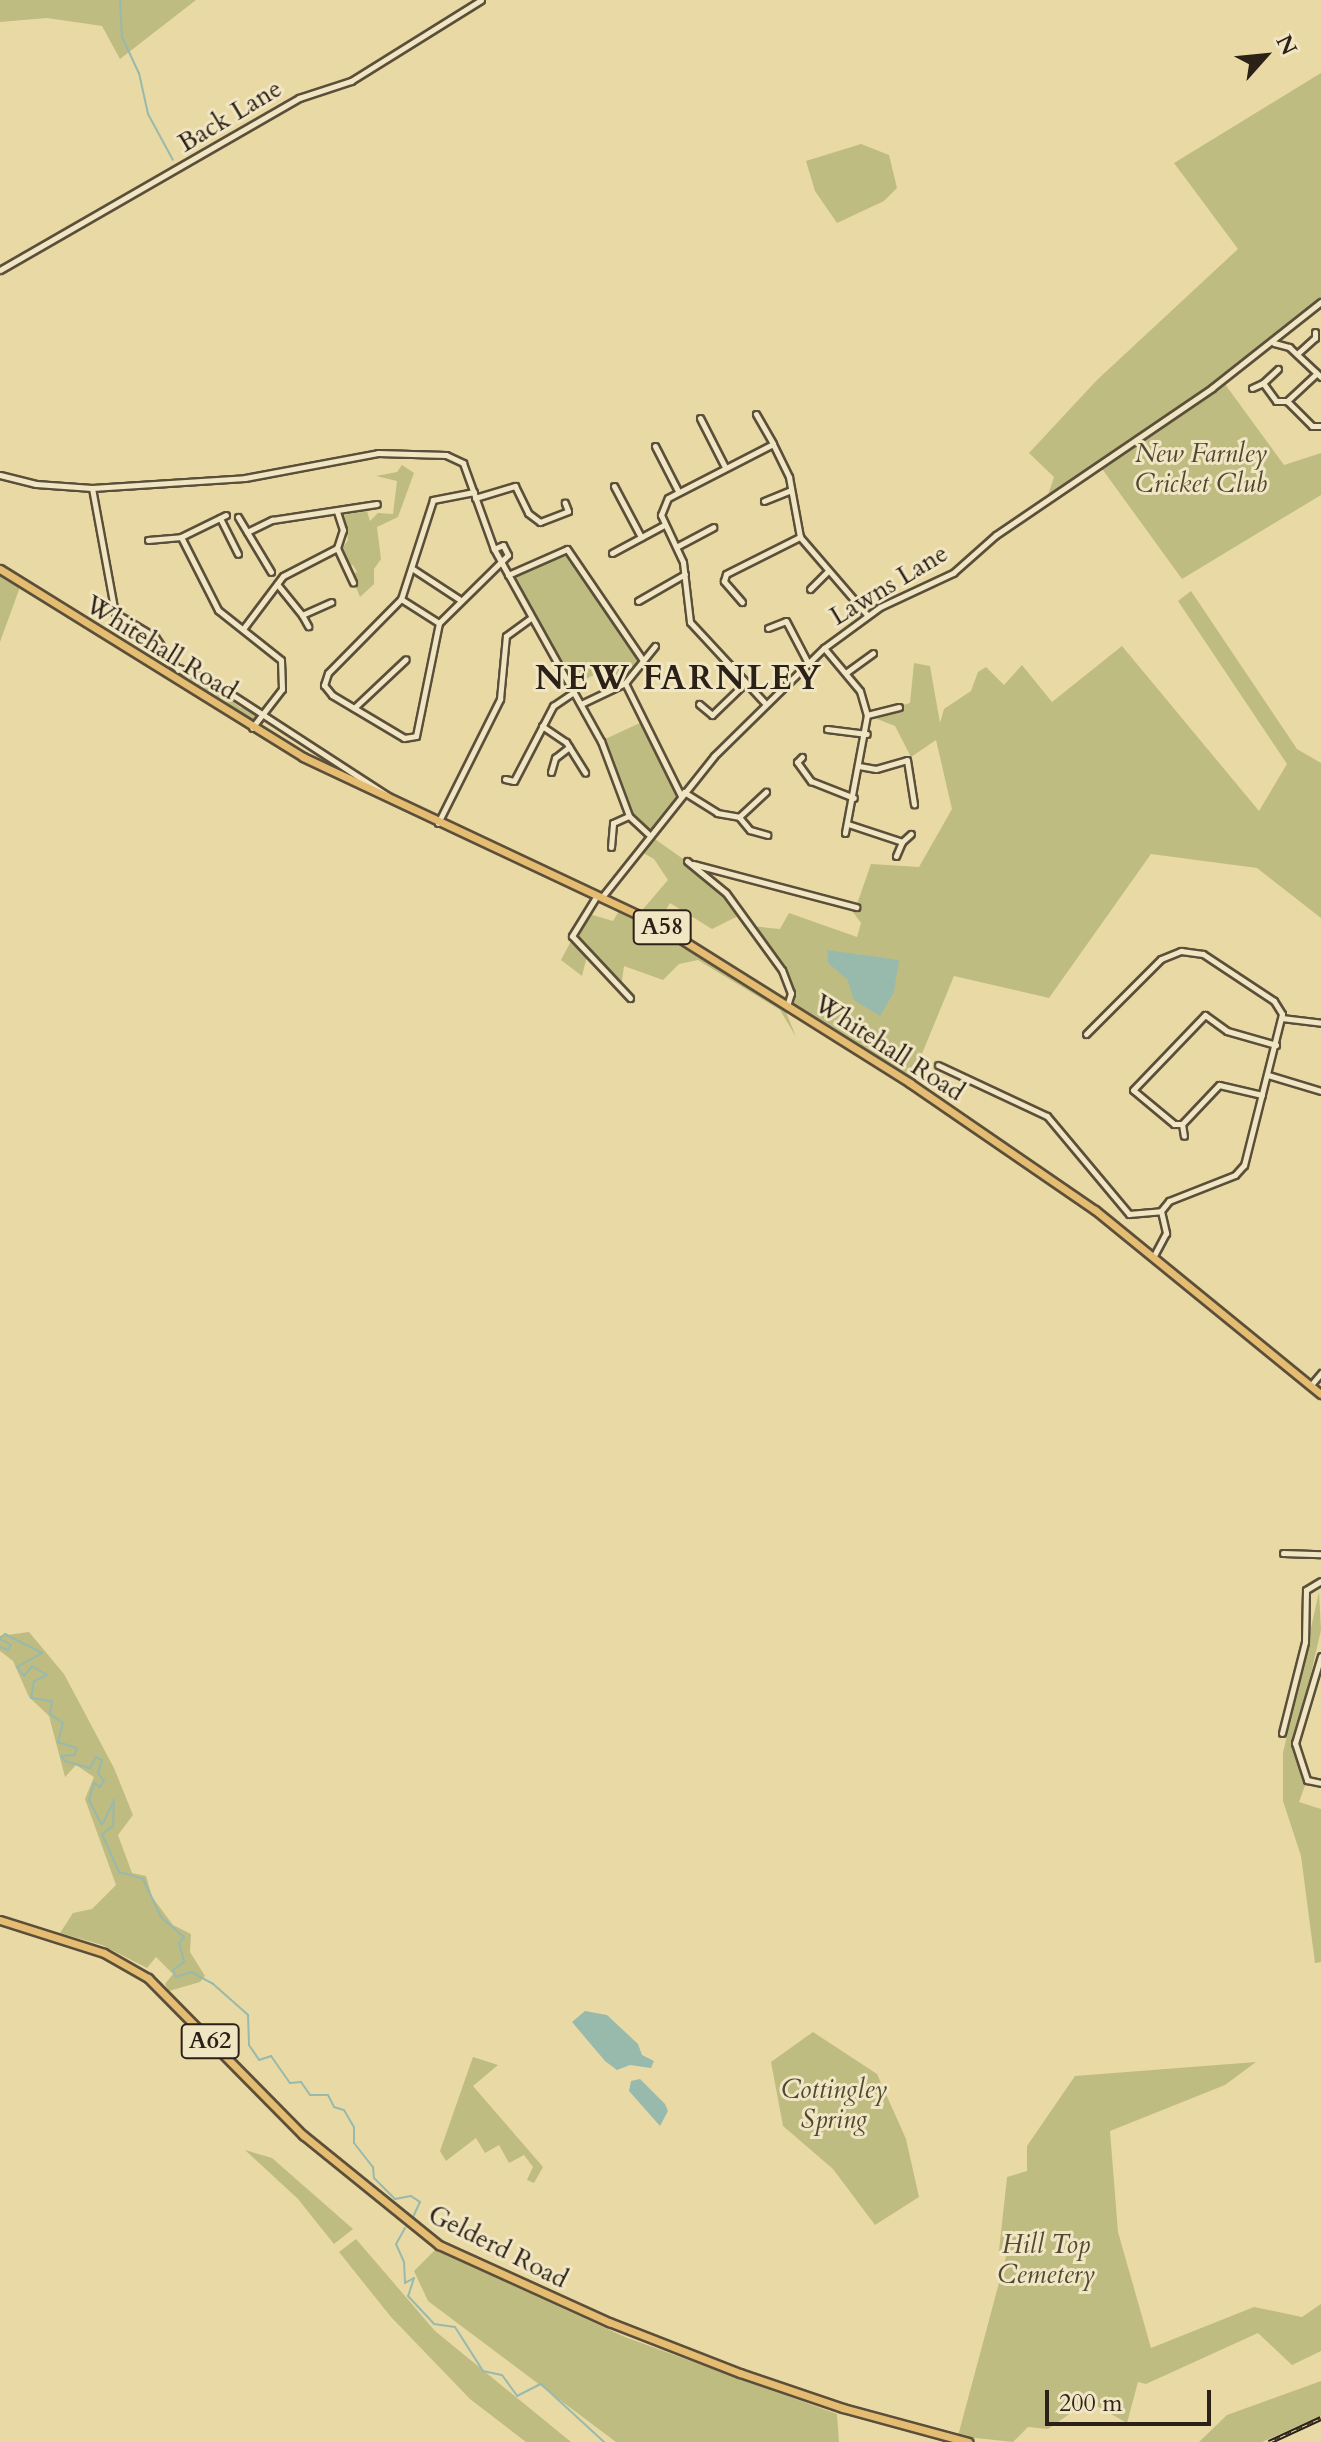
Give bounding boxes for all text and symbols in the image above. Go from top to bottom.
north arrow [1225,16,1305,96]
text: N [1269,30,1304,60]
street label: Back Lane [173,73,287,159]
park label: New Farnley Cricket Club [1135,438,1267,500]
street label: Lawns Lane [824,538,954,632]
street label: Whitehall Road [79,589,243,707]
district label: NEW FARNLEY [535,659,823,699]
road number: A58 [632,907,692,947]
street label: Whitehall Road [808,988,970,1108]
road number: A62 [180,2021,240,2061]
park label: Cottingley Spring [781,2074,887,2136]
street label: Gelderd Road [423,2199,573,2295]
park label: Hill Top Cemetery [997,2229,1095,2290]
scale bar [1049,2374,1215,2424]
text: 200 m [1059,2387,1123,2420]

